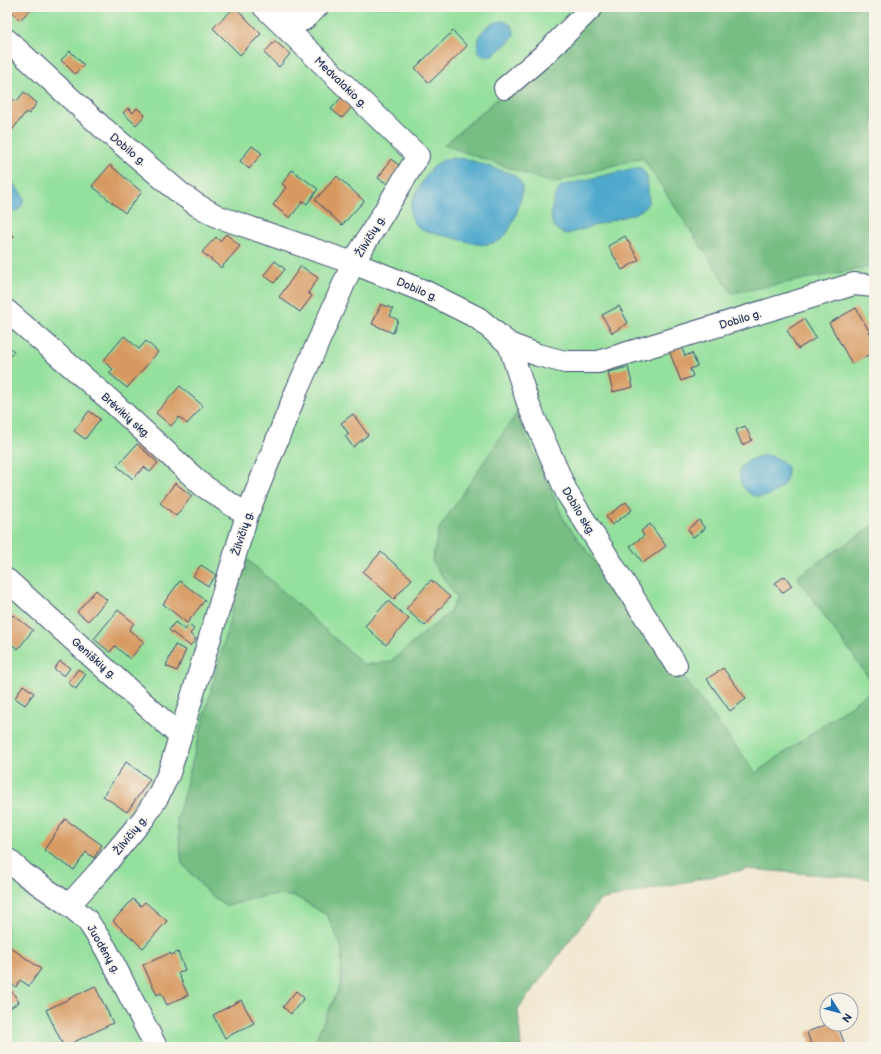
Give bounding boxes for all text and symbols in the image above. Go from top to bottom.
street label: Medvalakio g. [312,54,370,111]
street label: Dobilo g. [107,131,148,168]
street label: Žilvičių g. [352,213,388,260]
street label: Dobilo g. [394,275,439,304]
street label: Dobilo g. [718,307,763,332]
street label: Brėvikių skg. [98,390,153,441]
street label: Dobilo skg. [559,485,598,538]
street label: Žilvičių g. [228,509,256,558]
street label: Geniškių g. [69,635,119,682]
street label: Žilvičių g. [109,813,150,858]
street label: Juodėnų g. [84,922,123,976]
north arrow [819,992,859,1032]
text: N [839,1010,854,1025]

